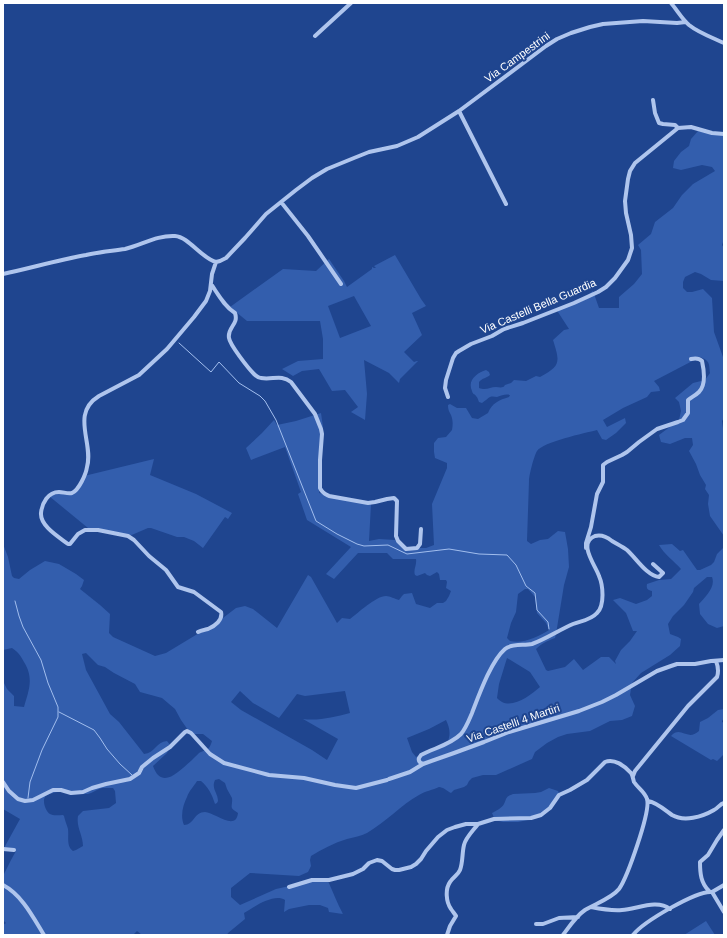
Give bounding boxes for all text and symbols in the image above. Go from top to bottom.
street label: Via Campestrini [482,29,552,85]
street label: Via Castelli Bella Guardia [478,276,598,336]
street label: Via Castelli 4 Martiri [465,701,561,745]

